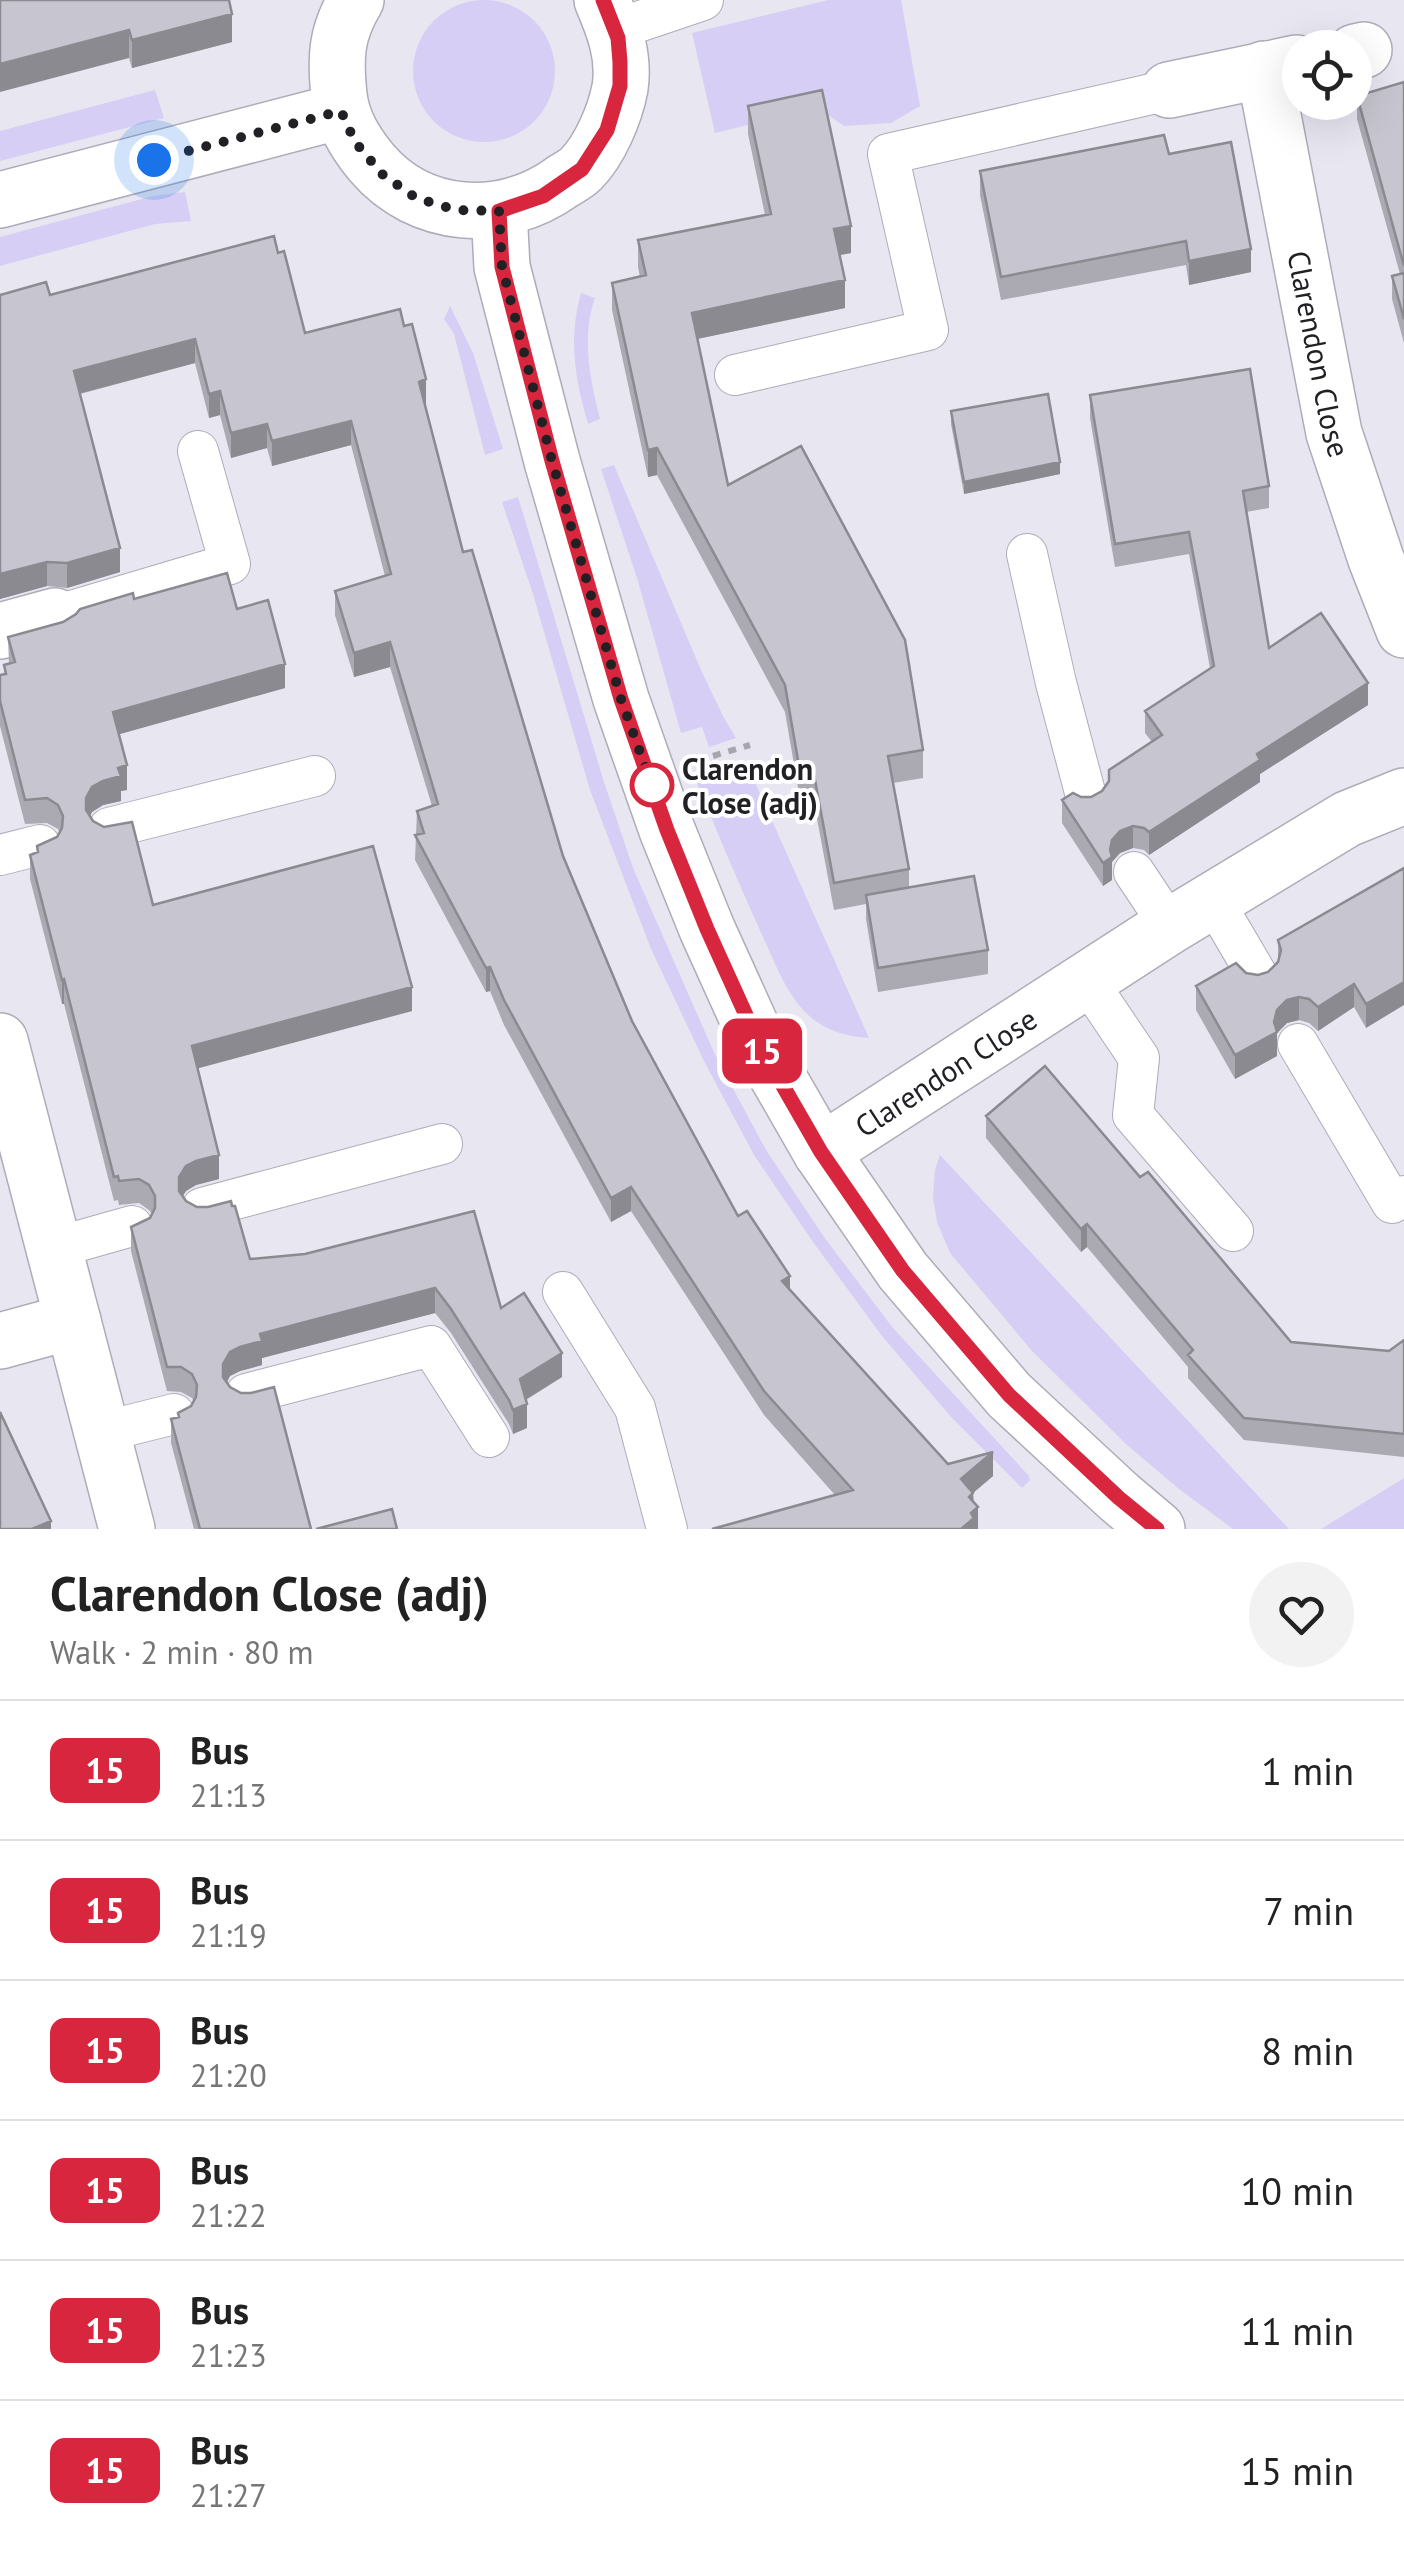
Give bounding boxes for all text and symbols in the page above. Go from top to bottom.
map controls [1282,30,1372,120]
button: locate [1282,30,1372,120]
your location [129,135,179,185]
street label: Clarendon Close [1280,247,1360,462]
place label: Clarendon Close (adj) [682,749,818,822]
marker: Clarendon Close (adj) [631,764,673,806]
street label: Clarendon Close [847,998,1044,1145]
line badge: 15 [717,1018,807,1084]
text: 15 [742,1028,782,1074]
text: Clarendon Close (adj) [50,1562,489,1624]
button: heart [1249,1562,1354,1667]
text: Walk · 2 min · 80 m [50,1631,314,1673]
text: Bus [190,1725,249,1774]
text: 1 min [1261,1746,1354,1795]
text: 15 [85,1747,125,1793]
text: 21:13 [190,1774,267,1816]
text: Bus [190,1865,249,1914]
text: 7 min [1263,1886,1354,1935]
text: 15 [85,1887,125,1933]
text: 21:19 [190,1914,267,1956]
text: Bus [190,2005,249,2054]
text: 8 min [1261,2026,1354,2075]
text: 15 [85,2027,125,2073]
text: 21:20 [190,2054,267,2096]
text: Bus [190,2145,249,2194]
text: 10 min [1241,2166,1354,2215]
text: 15 [85,2167,125,2213]
text: 21:22 [190,2194,267,2236]
text: Bus [190,2285,249,2334]
text: 11 min [1241,2306,1354,2355]
text: 15 [85,2307,125,2353]
text: 21:23 [190,2334,267,2376]
text: Bus [190,2425,249,2474]
text: 15 min [1241,2446,1354,2495]
text: 15 [85,2447,125,2493]
text: 21:27 [190,2474,267,2516]

